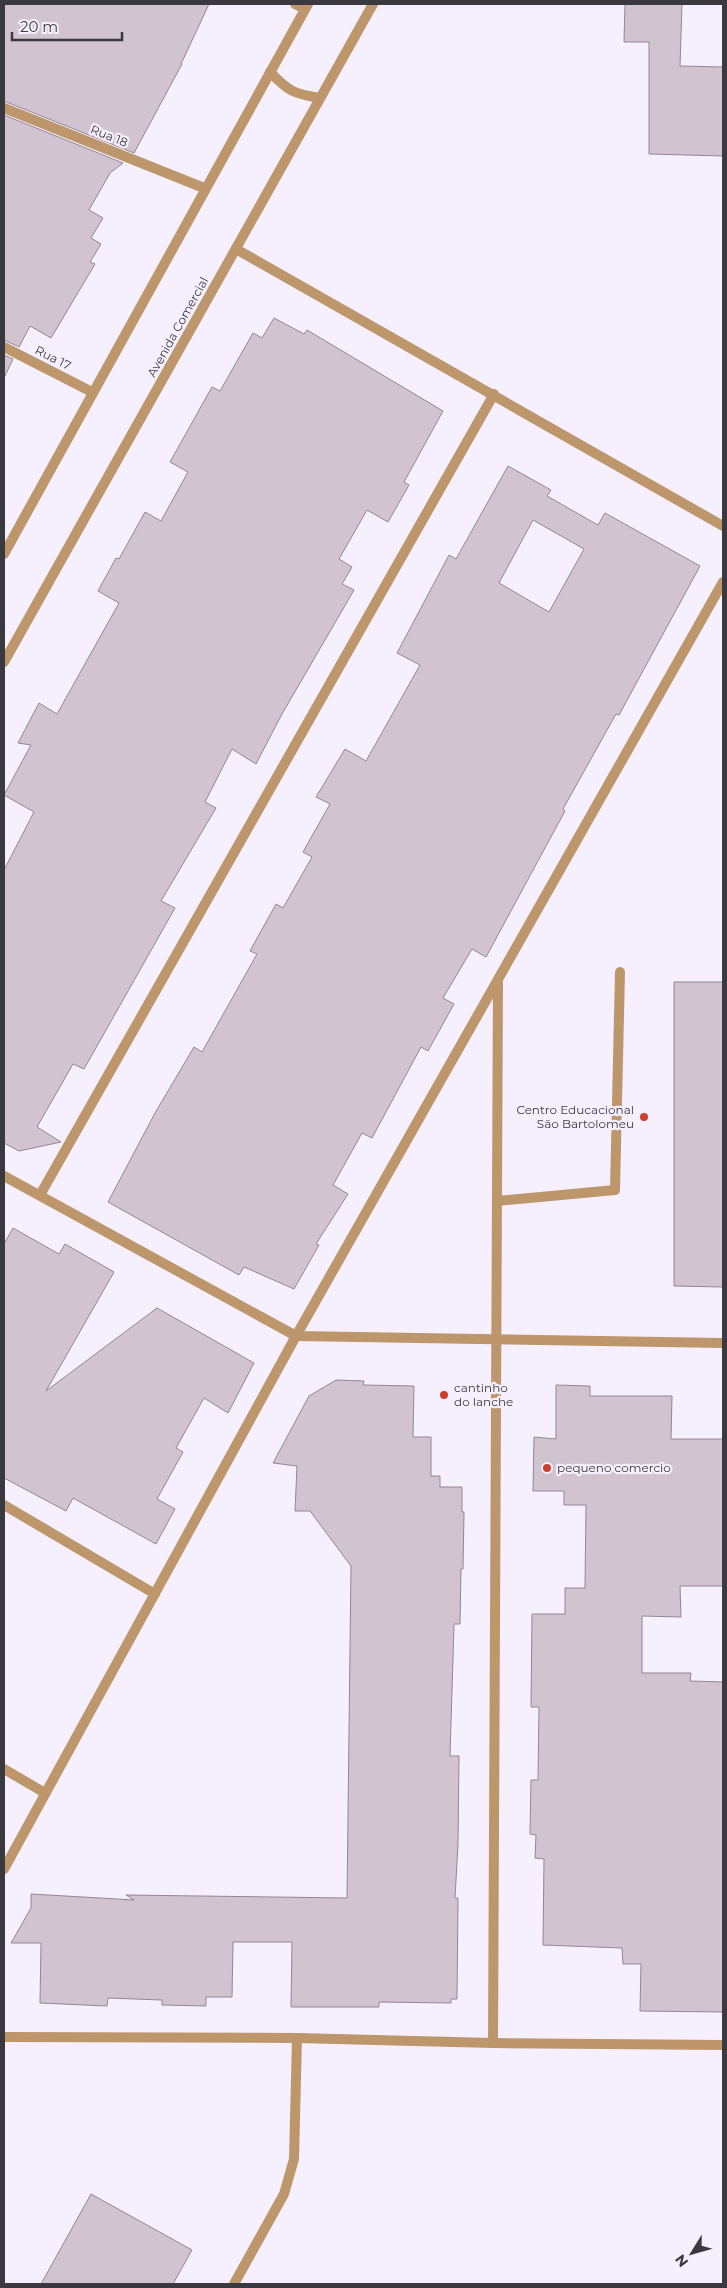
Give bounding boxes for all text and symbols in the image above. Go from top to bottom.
scale bar [12,10,122,42]
text: 20 m [20,17,58,36]
street label: Rua 18 [88,121,130,150]
street label: Avenida Comercial [144,274,211,379]
street label: Rua 17 [33,342,74,373]
place label: Centro Educacional São Bartolomeu [516,1102,634,1131]
marker: Centro Educacional São Bartolomeu [638,1111,650,1123]
place label: cantinho do lanche [454,1380,513,1409]
marker: cantinho do lanche [438,1389,450,1401]
place label: pequeno comercio [557,1460,671,1475]
marker: pequeno comercio [541,1462,553,1474]
north arrow [667,2228,717,2278]
text: N [671,2251,692,2271]

